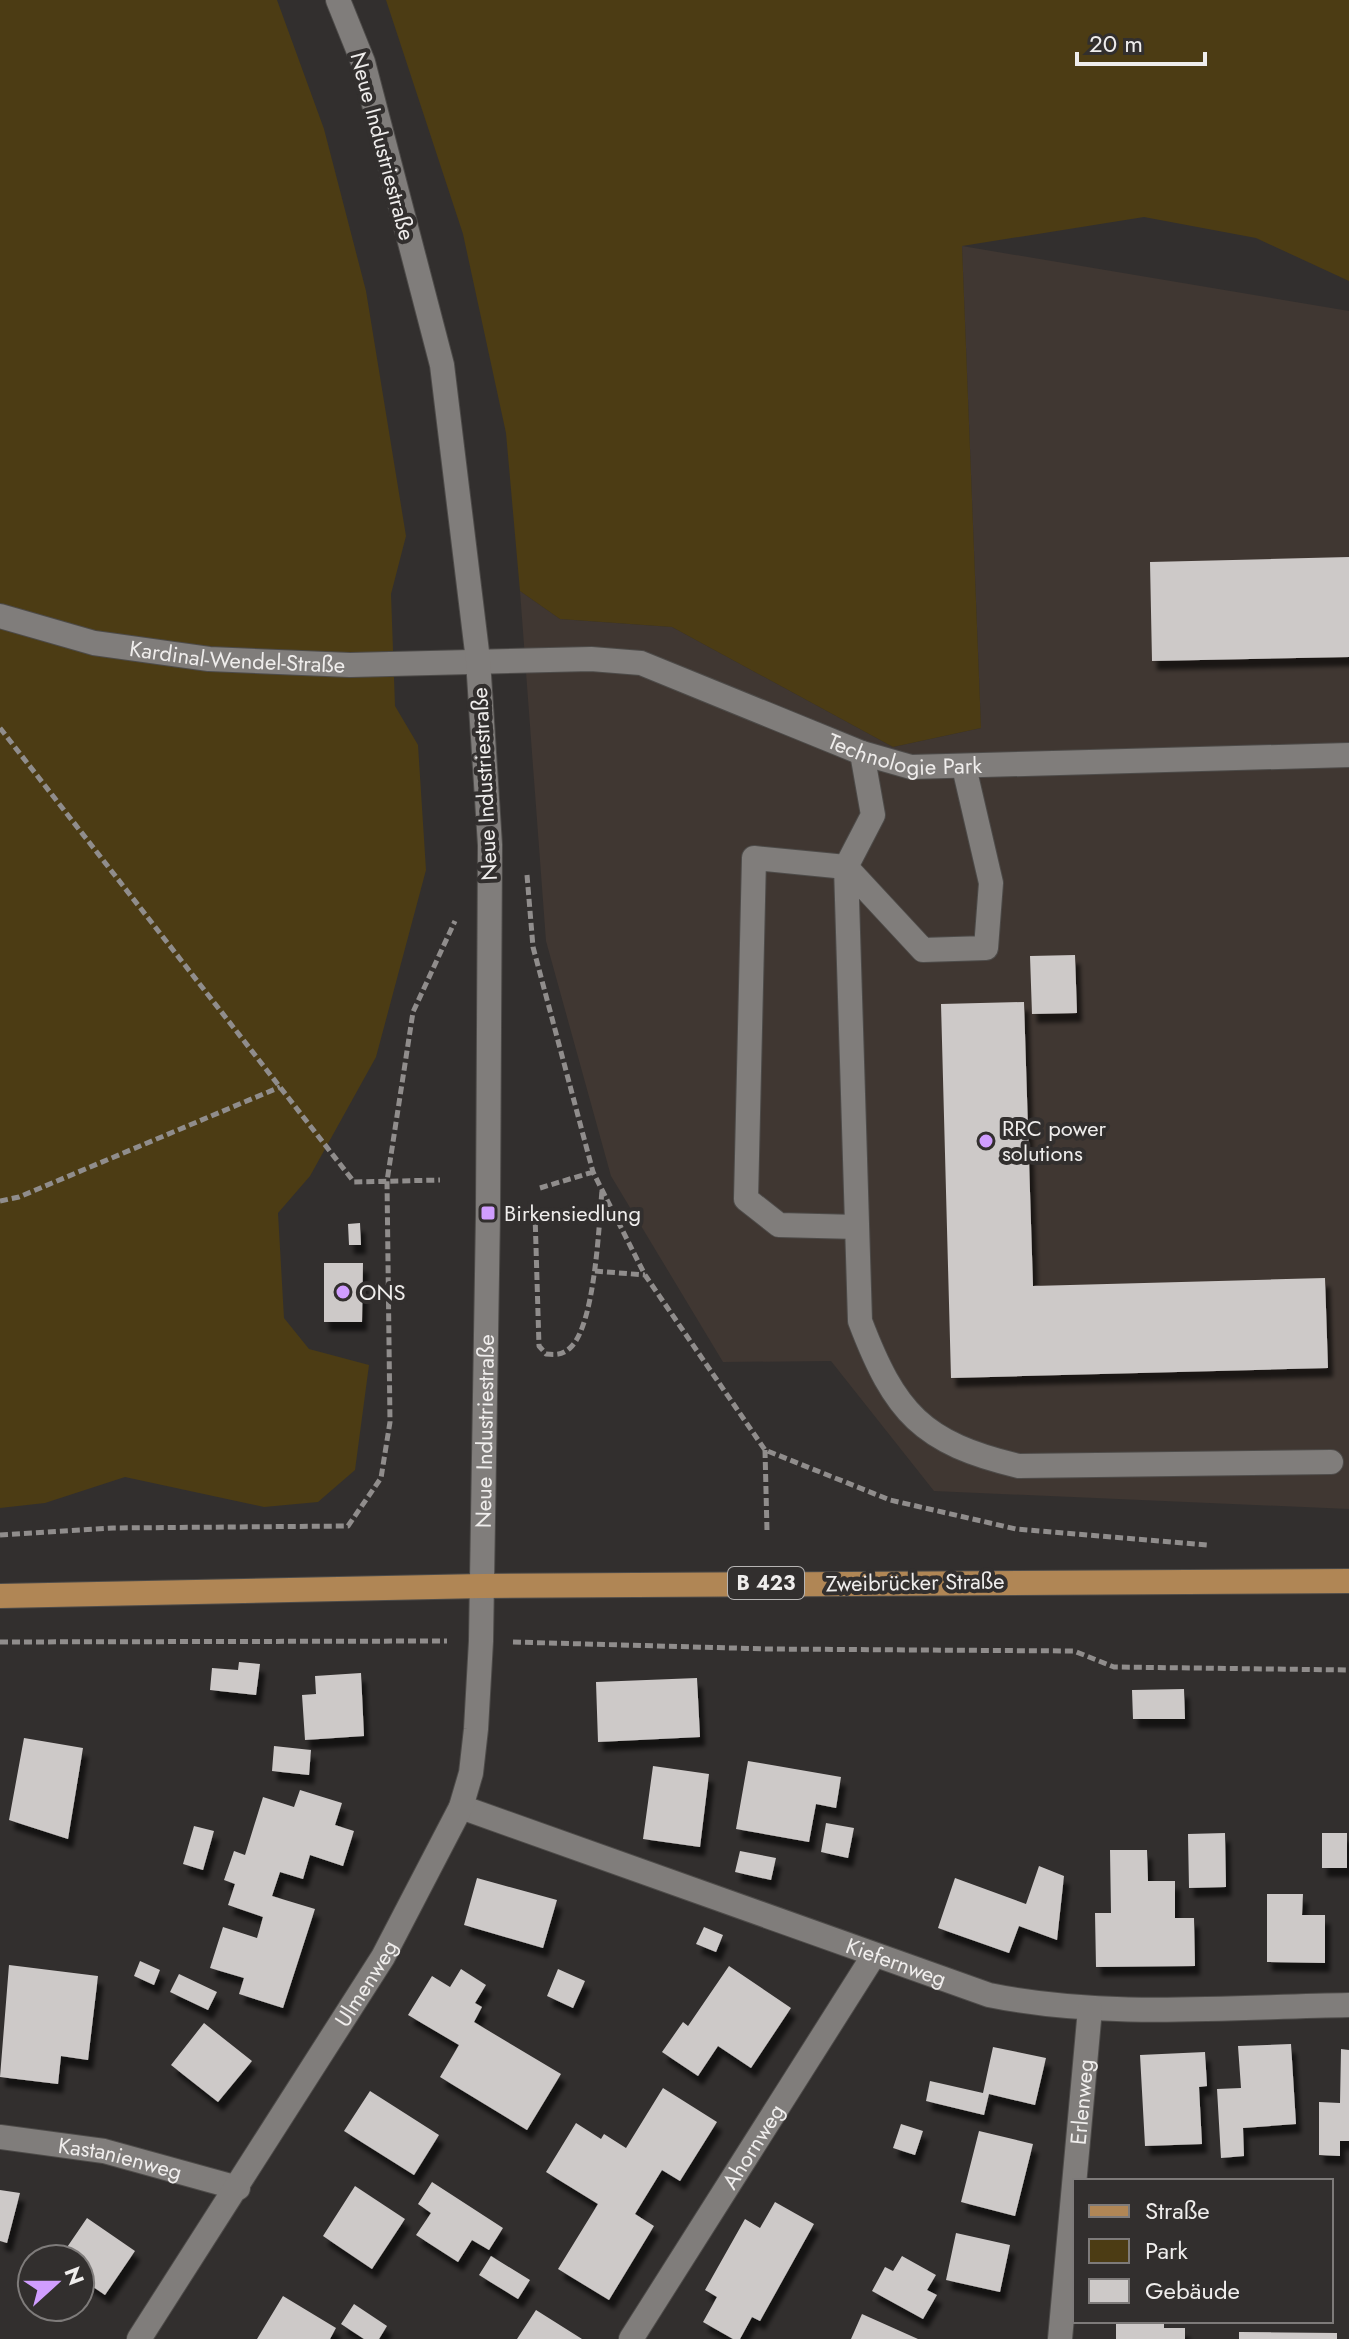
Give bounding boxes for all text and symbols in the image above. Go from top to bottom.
scale bar [1077,16,1205,66]
text: 20 m [1089,26,1143,61]
street label: Neue Industriestraße [342,48,424,244]
street label: Kardinal-Wendel-Straße [127,632,346,681]
street label: Neue Industriestraße [463,686,505,882]
street label: Technologie Park [823,725,983,783]
place label: RRC power solutions [1002,1112,1106,1169]
marker: RRC power solutions [977,1132,995,1150]
place label: Birkensiedlung [504,1197,641,1229]
marker: Birkensiedlung [479,1204,497,1222]
place label: ONS [359,1276,406,1308]
marker: ONS [334,1283,352,1301]
street label: Neue Industriestraße [467,1334,502,1528]
street label: Zweibrücker Straße [825,1564,1005,1600]
road number: B 423 [728,1567,804,1599]
street label: Kiefernweg [842,1929,951,1995]
street label: Ulmenweg [326,1934,405,2033]
street label: Erlenweg [1062,2058,1101,2146]
street label: Ahornweg [714,2097,792,2195]
street label: Kastanienweg [56,2129,186,2188]
legend [1073,2179,1333,2323]
text: Straße [1145,2193,1210,2228]
text: Park [1145,2233,1188,2268]
north arrow [16,2243,96,2323]
text: N [57,2262,93,2290]
text: Gebäude [1145,2273,1240,2308]

